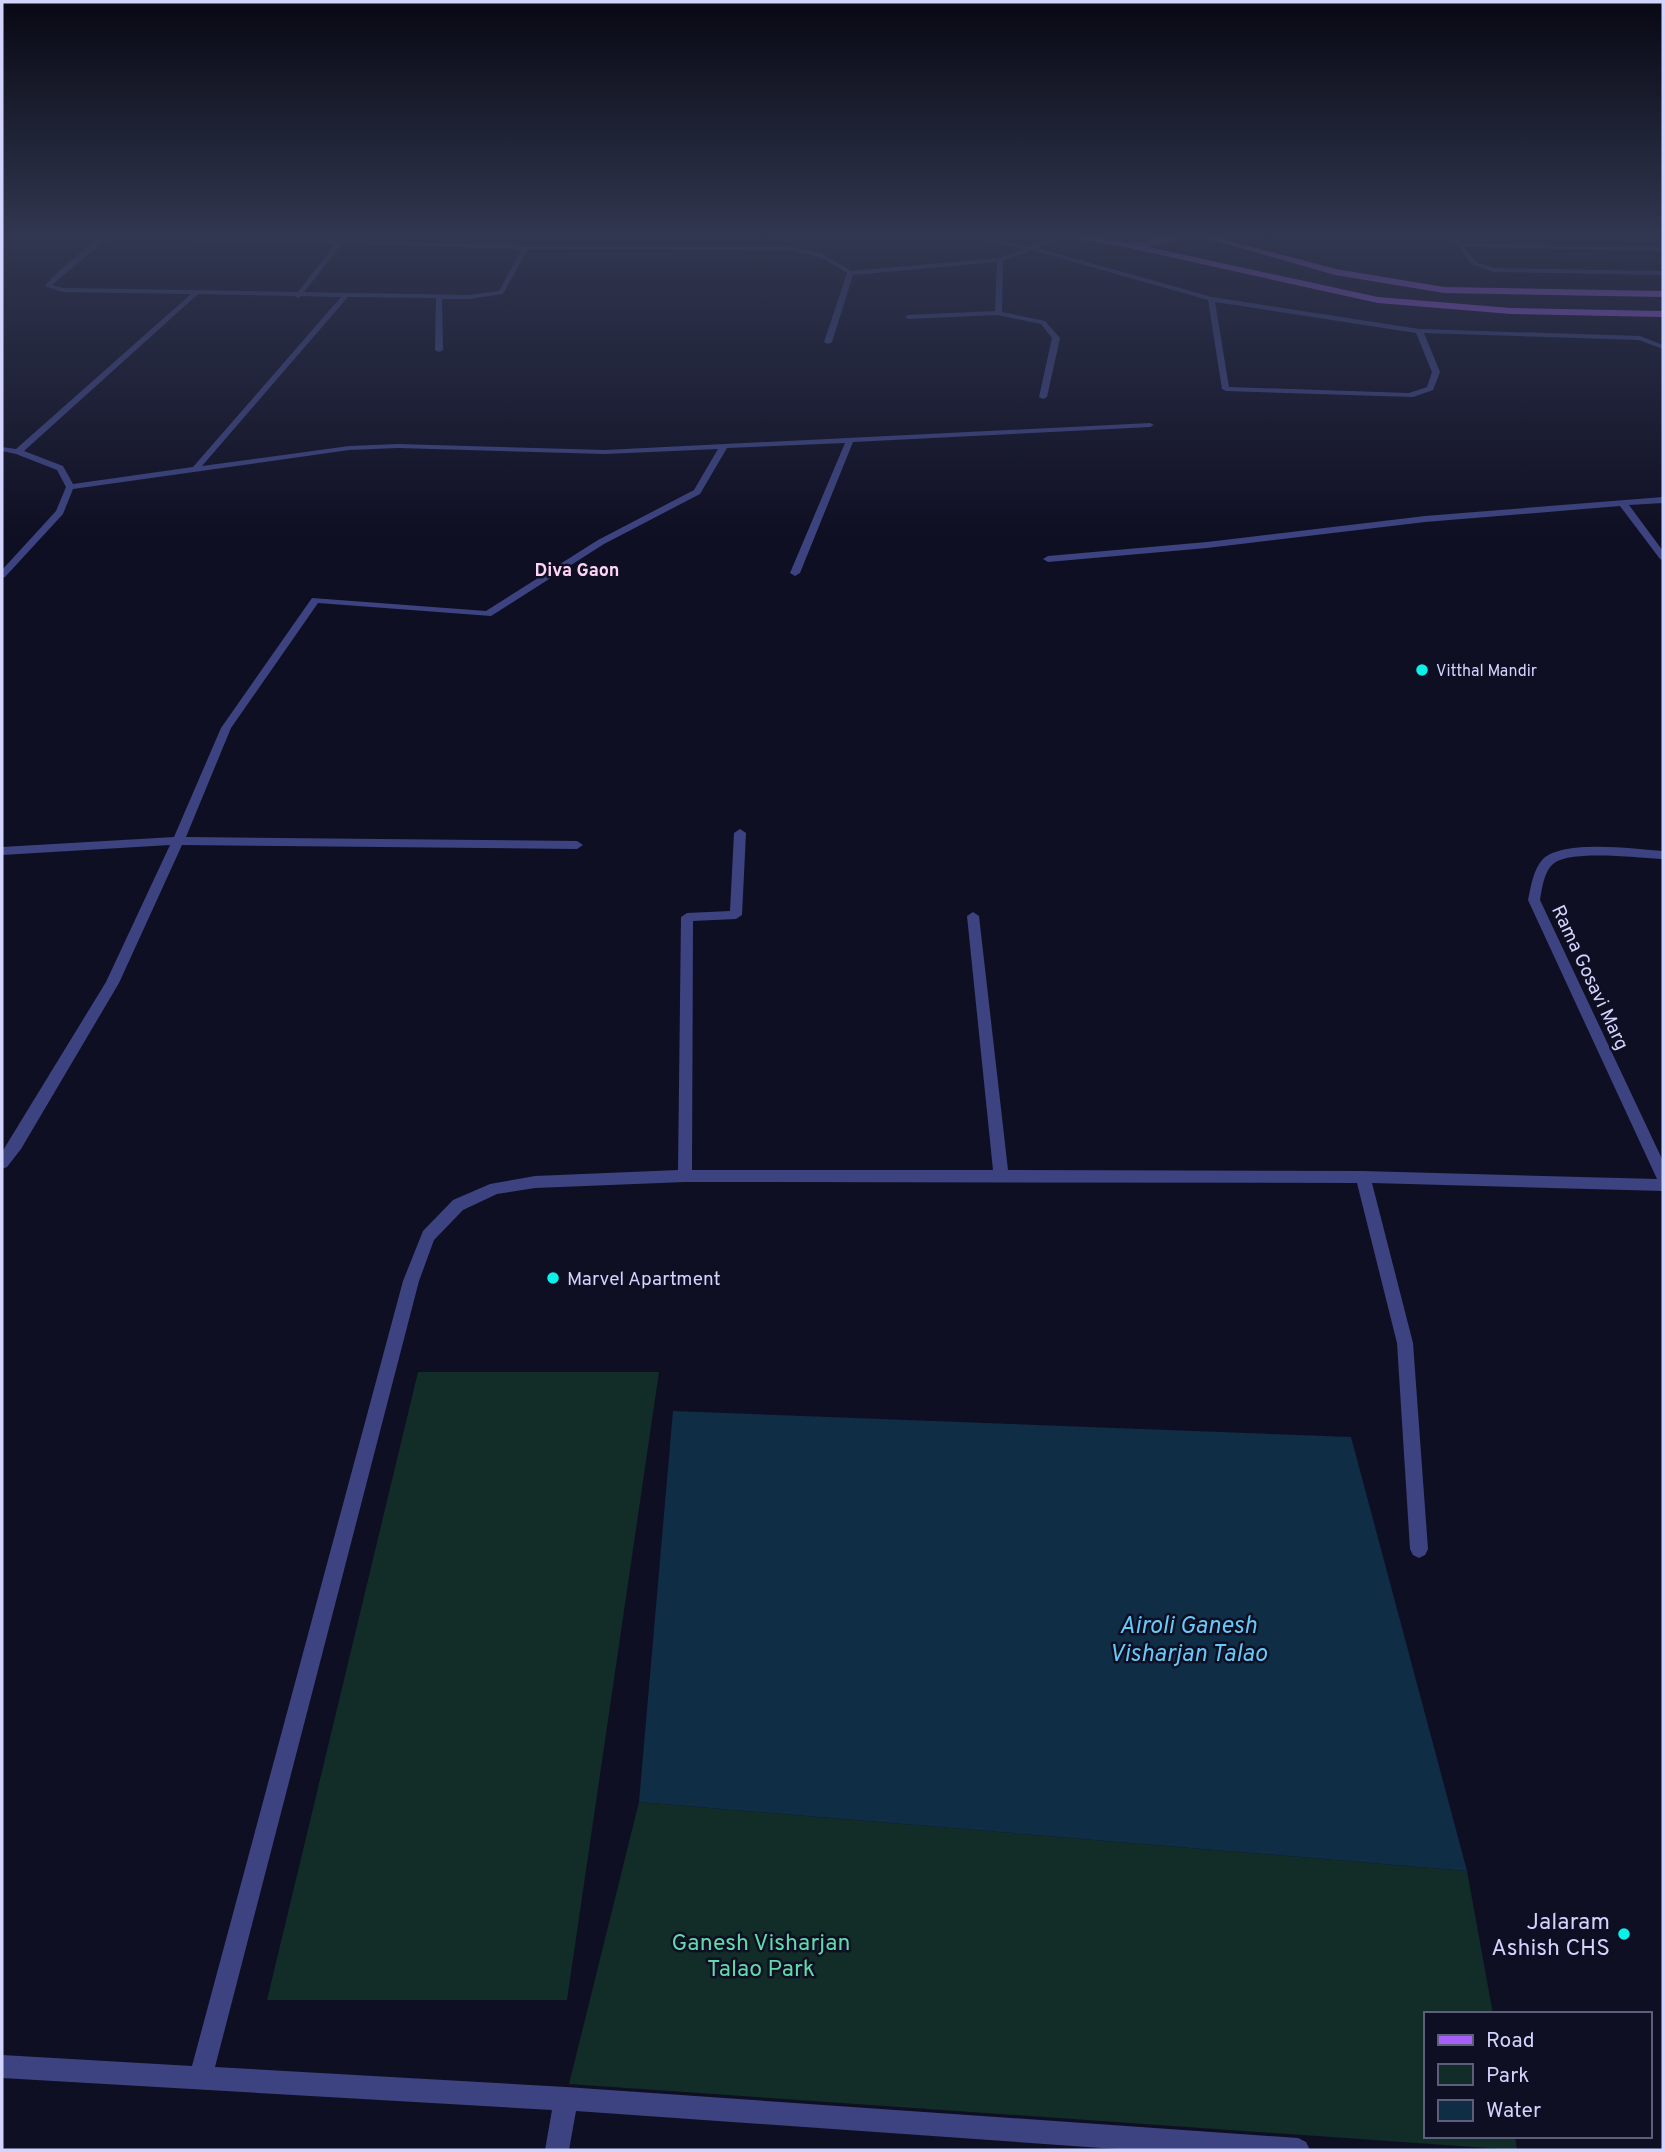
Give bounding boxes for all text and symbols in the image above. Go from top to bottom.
district label: Diva Gaon [534,560,620,583]
marker: Vitthal Mandir [1414,662,1430,678]
place label: Vitthal Mandir [1436,662,1537,682]
street label: Rama Gosavi Marg [1545,902,1633,1054]
place label: Marvel Apartment [567,1268,721,1292]
marker: Marvel Apartment [545,1270,561,1286]
water label: Airoli Ganesh Visharjan Talao [1109,1612,1267,1670]
place label: Jalaram Ashish CHS [1491,1909,1610,1964]
marker: Jalaram Ashish CHS [1616,1926,1632,1942]
park label: Ganesh Visharjan Talao Park [672,1930,850,1985]
legend [1424,2012,1651,2138]
text: Road [1486,2028,1535,2055]
text: Park [1486,2063,1529,2090]
text: Water [1486,2098,1541,2125]

